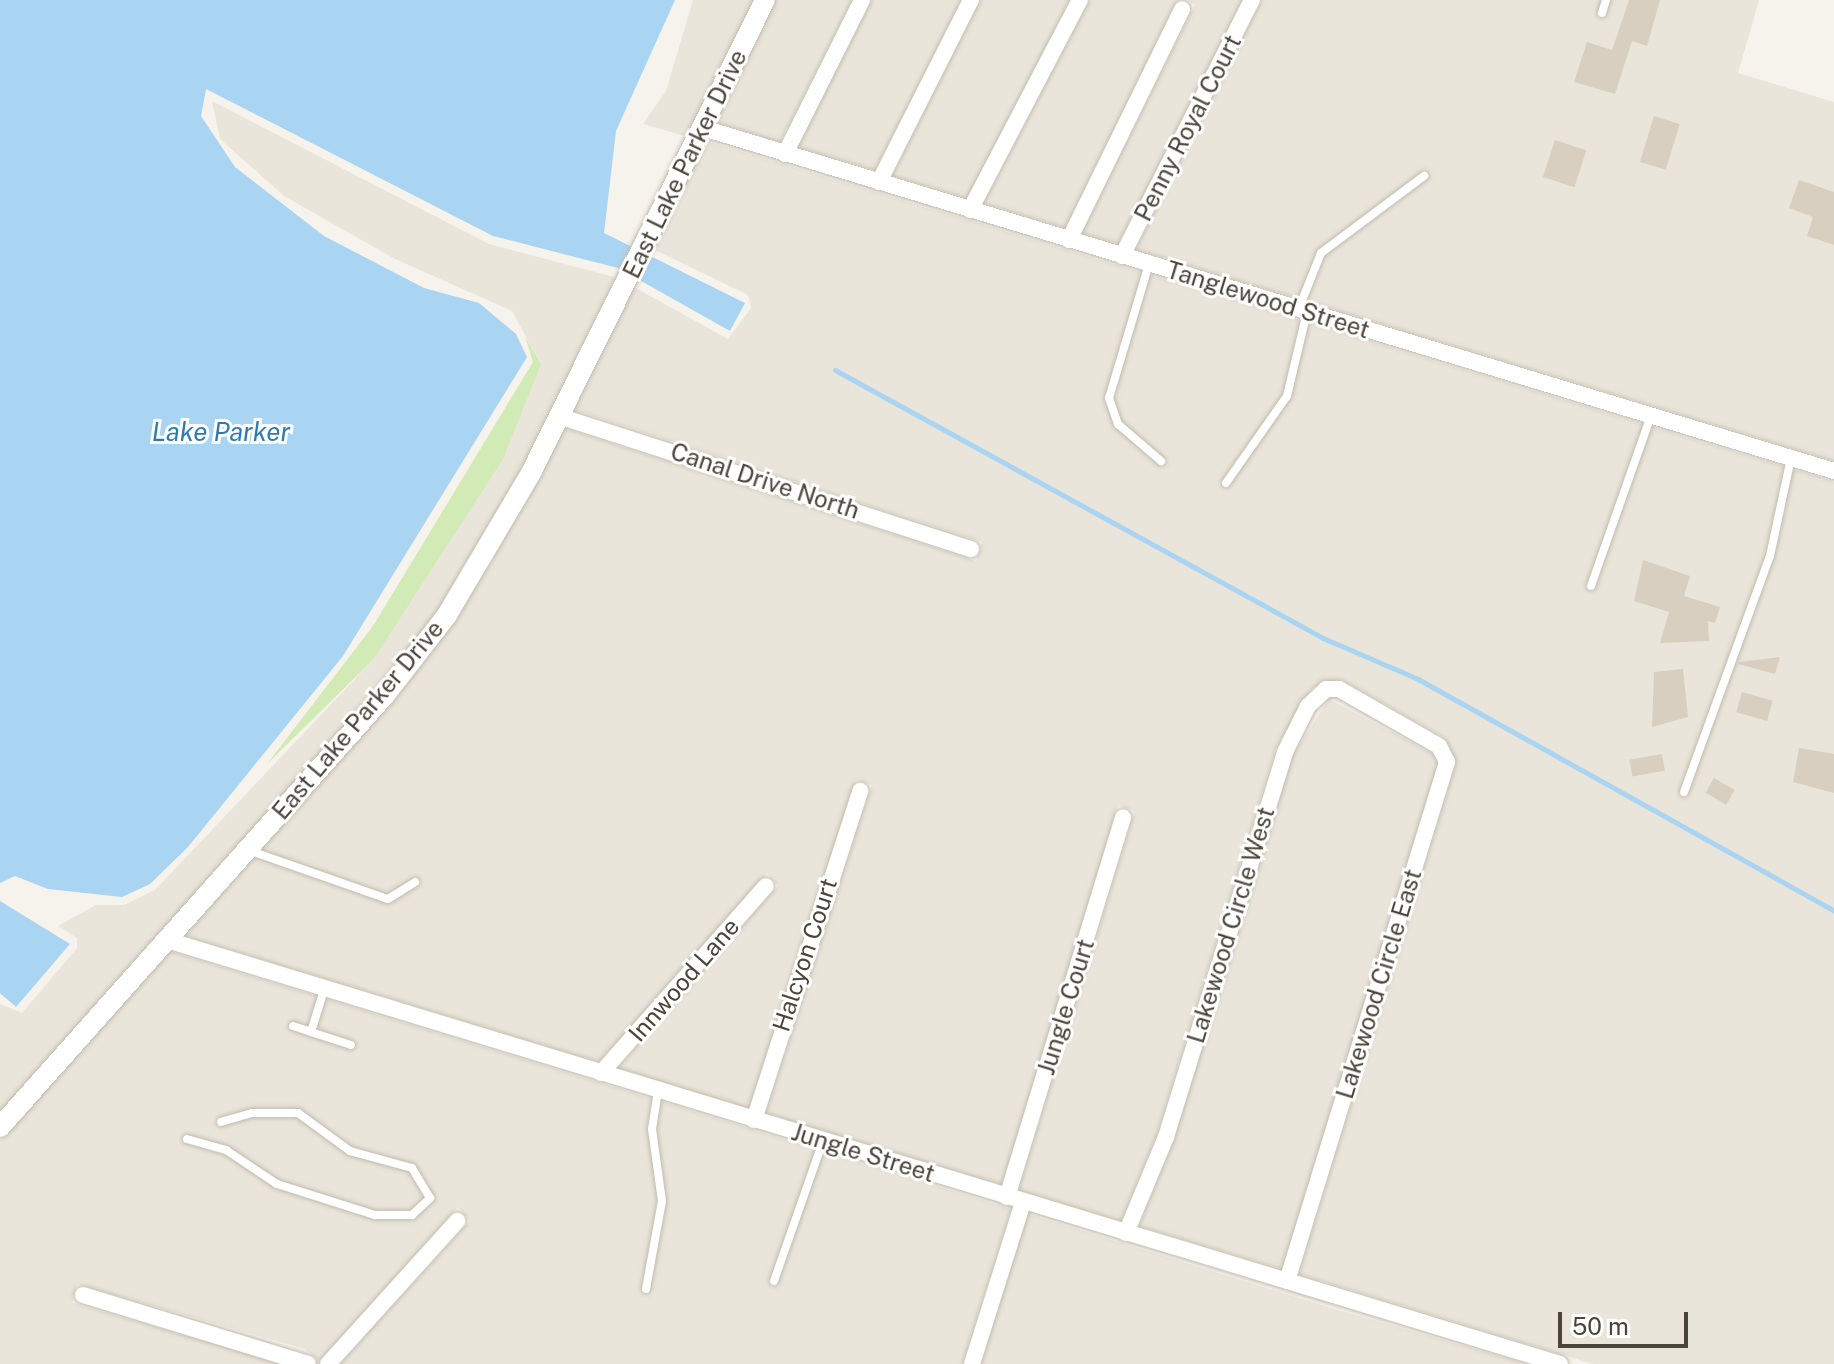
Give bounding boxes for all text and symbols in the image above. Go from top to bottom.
street label: Penny Royal Court [1129,30,1247,226]
street label: East Lake Parker Drive [617,45,753,283]
street label: Tanglewood Street [1163,255,1373,345]
water label: Lake Parker [152,416,290,448]
street label: Canal Drive North [667,437,863,525]
street label: East Lake Parker Drive [266,615,450,825]
street label: Lakewood Circle West [1181,803,1281,1047]
street label: Lakewood Circle East [1330,866,1428,1102]
street label: Halcyon Court [767,875,843,1035]
street label: Innwood Lane [623,912,745,1048]
street label: Jungle Court [1032,935,1100,1079]
street label: Jungle Street [788,1118,938,1188]
scale bar [1562,1296,1692,1346]
text: 50 m [1572,1312,1629,1340]

